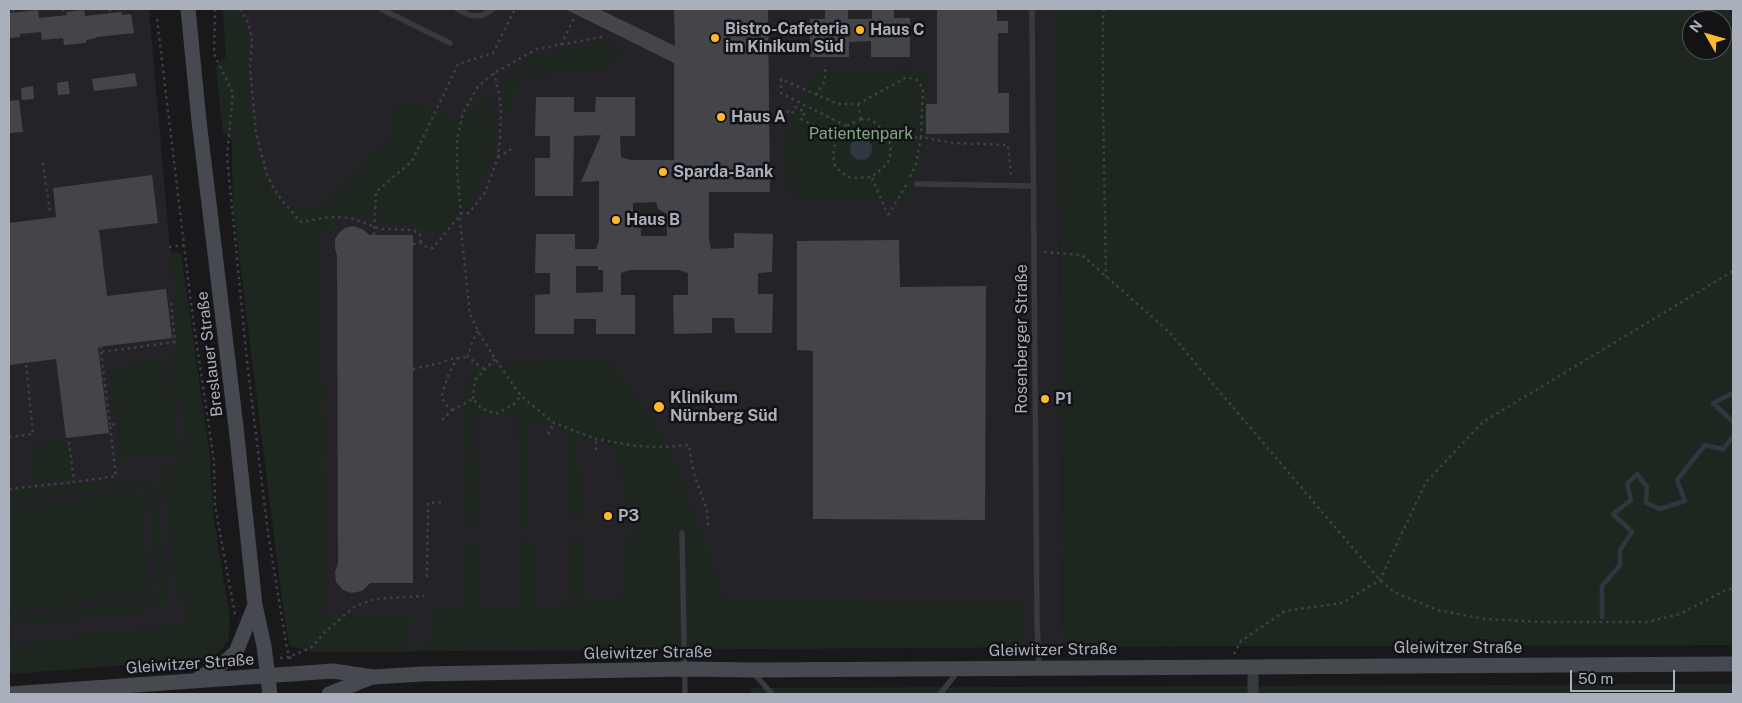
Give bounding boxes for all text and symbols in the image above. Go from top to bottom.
north arrow [1682,10,1732,60]
text: N [1686,17,1706,36]
place label: Bistro-Cafeteria im Kinikum Süd [725,19,849,57]
place label: Haus C [870,20,924,40]
marker: Haus C [854,24,866,36]
marker: Bistro-Cafeteria im Kinikum Süd [709,32,721,44]
place label: Haus A [731,107,786,127]
marker: Haus A [715,111,727,123]
park label: Patientenpark [809,124,913,144]
place label: Sparda-Bank [673,162,773,182]
marker: Sparda-Bank [657,166,669,178]
place label: Haus B [626,210,680,230]
marker: Haus B [610,214,622,226]
street label: Rosenberger Straße [1012,264,1032,414]
street label: Breslauer Straße [193,290,227,418]
place label: Klinikum Nürnberg Süd [670,388,778,426]
place label: P1 [1055,389,1072,409]
marker: P1 [1039,393,1051,405]
marker: Klinikum Nürnberg Süd [652,400,666,414]
place label: P3 [618,506,639,526]
marker: P3 [602,510,614,522]
street label: Gleiwitzer Straße [1394,638,1522,658]
street label: Gleiwitzer Straße [989,639,1117,661]
street label: Gleiwitzer Straße [584,642,712,664]
street label: Gleiwitzer Straße [125,650,255,678]
scale bar [1572,660,1677,692]
text: 50 m [1578,670,1613,687]

